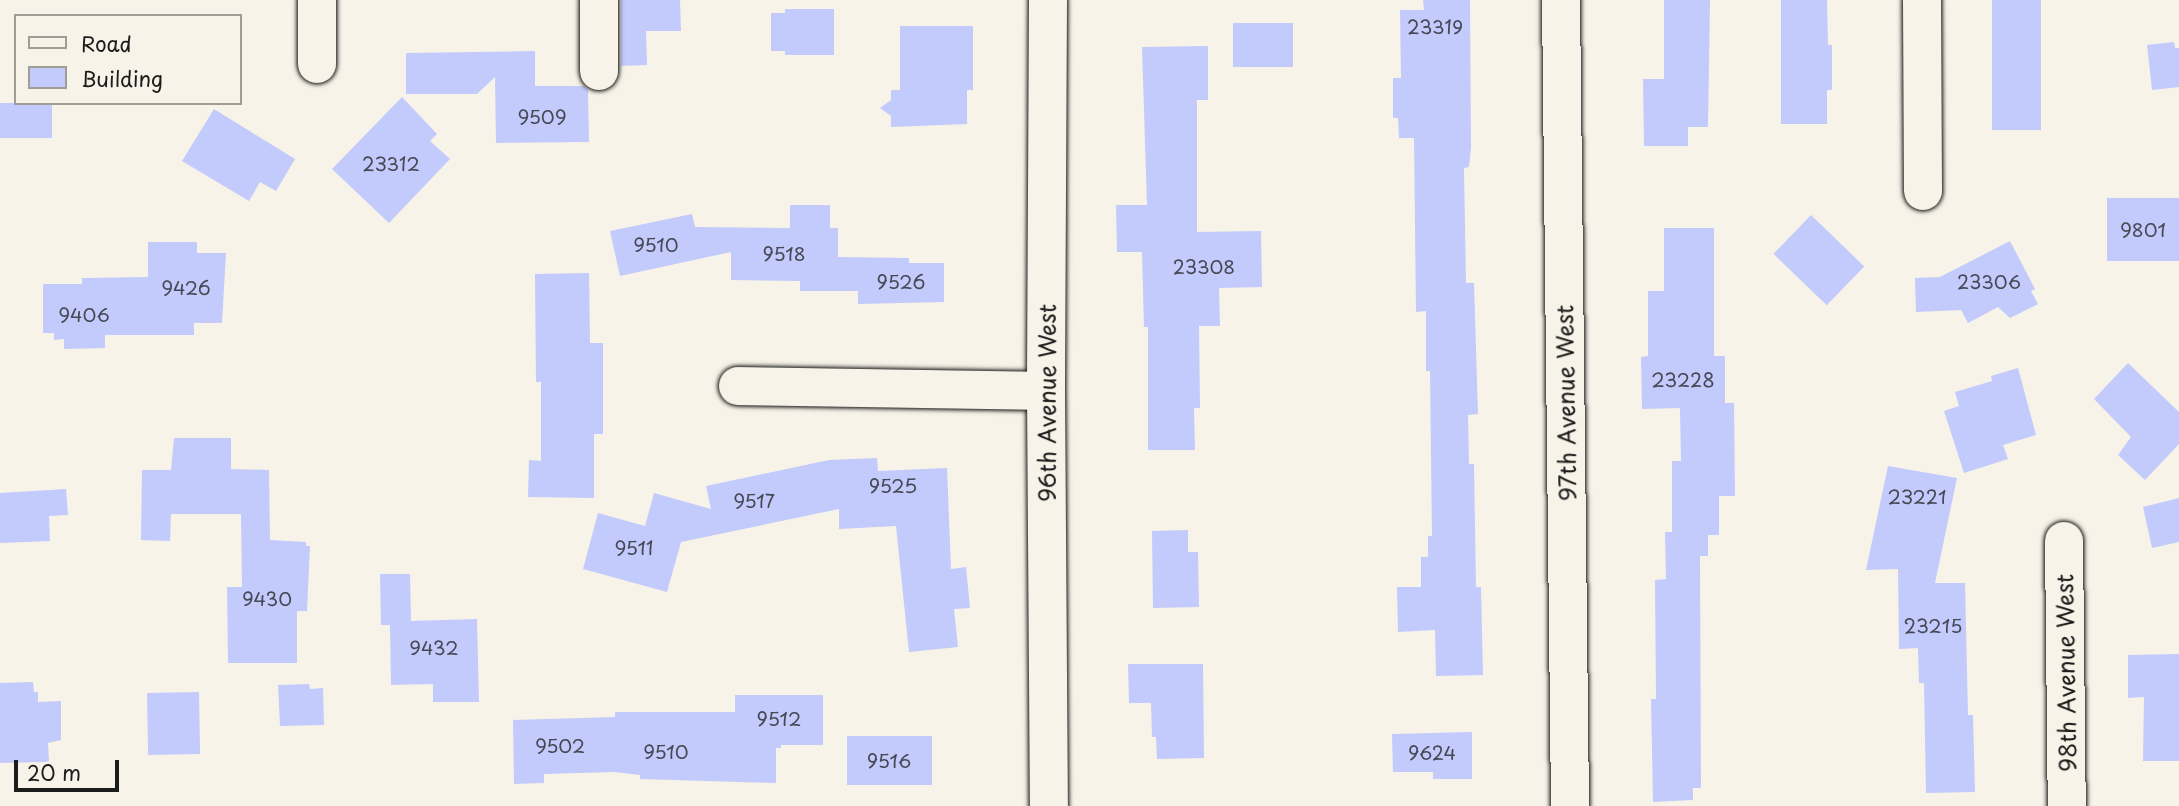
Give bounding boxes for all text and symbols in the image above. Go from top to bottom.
legend [14,14,242,105]
house number: 23319 [1407,16,1463,38]
text: Road [81,27,132,59]
text: Building [81,62,163,94]
house number: 9509 [517,106,567,128]
house number: 23312 [362,153,420,175]
house number: 9801 [2120,219,2166,241]
house number: 9510 [633,234,679,256]
house number: 9518 [762,243,806,265]
house number: 23308 [1173,256,1235,278]
house number: 9526 [877,271,925,293]
house number: 23306 [1957,271,2021,293]
house number: 9426 [161,277,211,299]
street label: 96th Avenue West [1033,303,1061,503]
house number: 9406 [58,304,110,326]
street label: 97th Avenue West [1550,304,1582,502]
house number: 23228 [1651,369,1715,391]
house number: 9525 [869,475,917,497]
house number: 23221 [1887,486,1947,508]
house number: 9517 [733,490,775,512]
house number: 9511 [615,537,653,559]
street label: 98th Avenue West [2050,573,2082,773]
house number: 9430 [242,588,292,610]
house number: 23215 [1904,615,1962,637]
house number: 9432 [409,637,459,659]
house number: 9512 [757,708,801,730]
house number: 9502 [535,735,585,757]
house number: 9510 [643,741,689,763]
house number: 9624 [1408,742,1456,764]
scale bar [18,746,122,790]
house number: 9516 [867,750,911,772]
text: 20 m [27,756,81,788]

